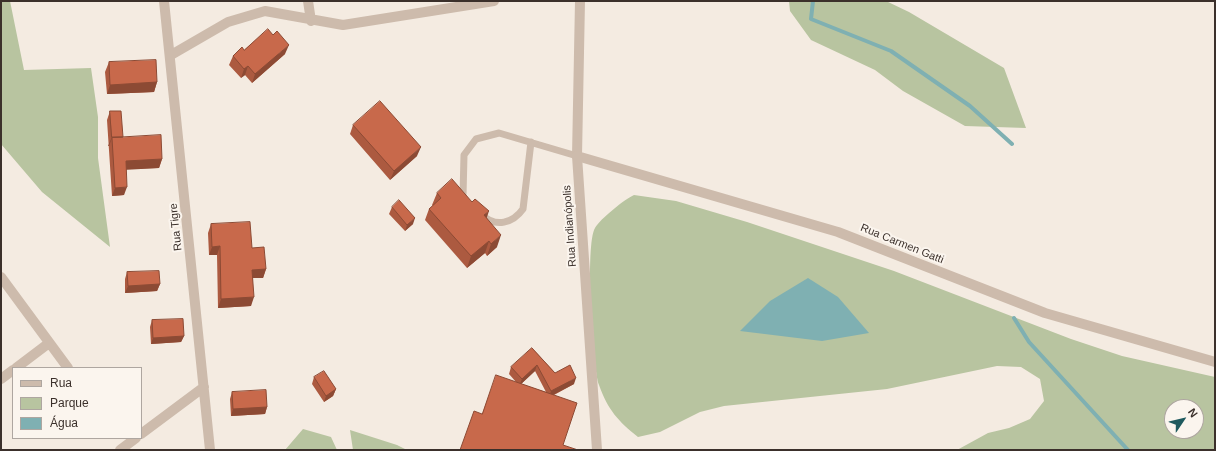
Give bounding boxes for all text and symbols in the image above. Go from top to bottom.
street label: Rua Indianópolis [561,185,579,267]
street label: Rua Tigre [167,202,185,252]
street label: Rua Carmen Gatti [858,221,946,267]
legend [12,367,142,439]
text: Rua [50,376,72,390]
text: Parque [50,396,89,410]
north arrow [1164,399,1204,439]
text: N [1186,406,1200,419]
text: Água [50,416,78,430]

